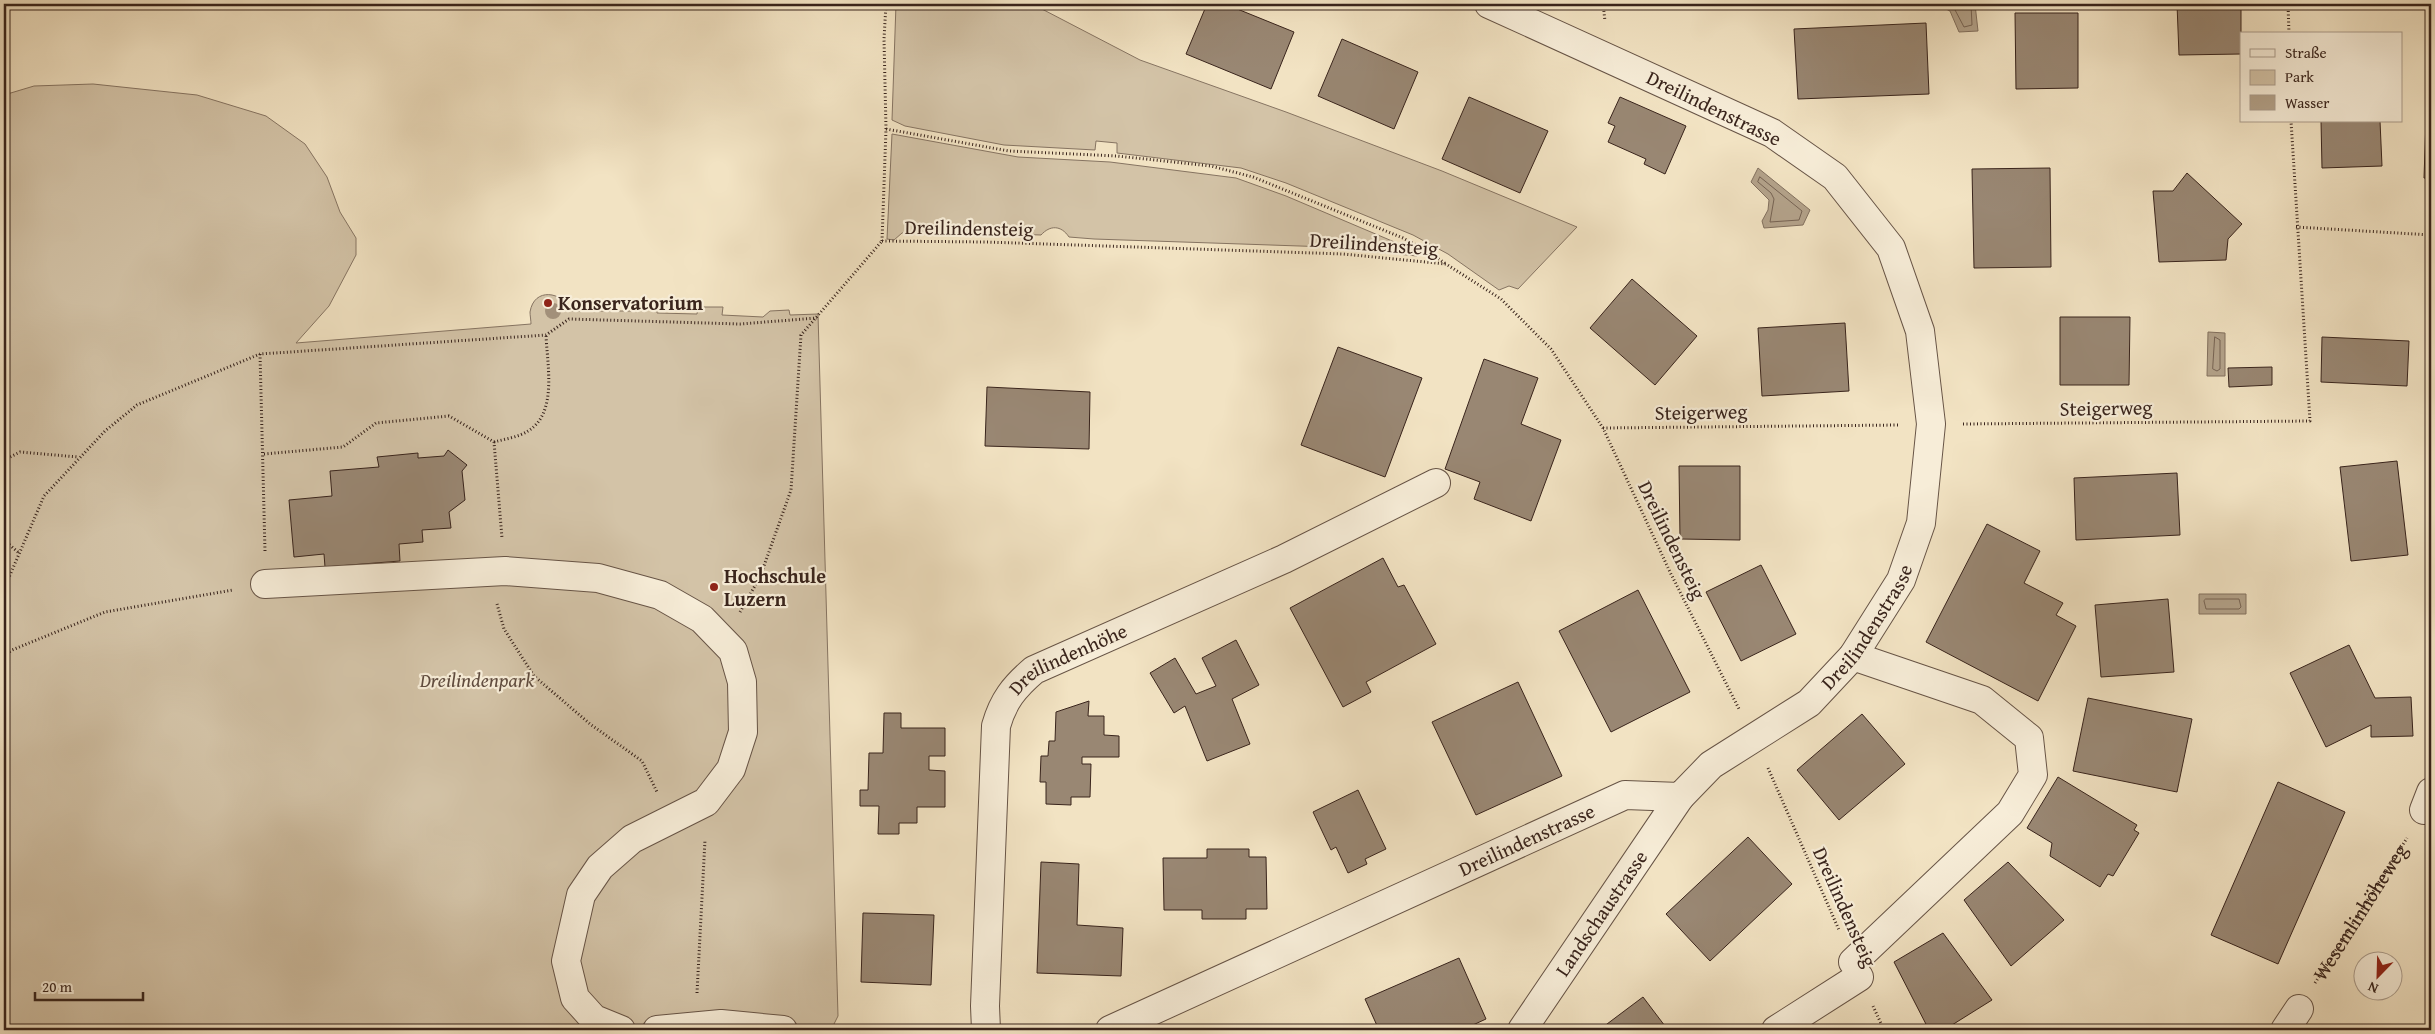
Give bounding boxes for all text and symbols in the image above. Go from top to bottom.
legend [2240,32,2402,122]
text: Straße [2285,42,2327,63]
street label: Dreilindenstrasse [1642,62,1786,153]
text: Park [2285,66,2314,87]
text: Wasser [2285,92,2329,113]
street label: Dreilindensteig [904,212,1034,243]
street label: Dreilindensteig [1309,225,1439,262]
place label: Konservatorium [558,288,703,317]
marker: Konservatorium [542,297,554,309]
street label: Steigerweg [2059,392,2153,423]
street label: Steigerweg [1654,396,1748,427]
street label: Dreilindensteig [1631,476,1714,604]
street label: Dreilindenstrasse [1814,560,1919,696]
place label: Hochschule Luzern [724,561,826,613]
marker: Hochschule Luzern [708,581,720,593]
street label: Dreilindenhöhe [1001,616,1131,701]
park label: Dreilindenpark [419,665,535,694]
street label: Dreilindenstrasse [1454,796,1599,883]
street label: Wesemlinhöheweg [2305,838,2414,986]
street label: Dreilindensteig [1806,842,1885,972]
street label: Landschaustrasse [1547,844,1654,982]
north arrow [2352,952,2402,1002]
scale bar [35,969,142,1001]
text: 20 m [42,976,73,997]
text: N [2364,977,2381,999]

